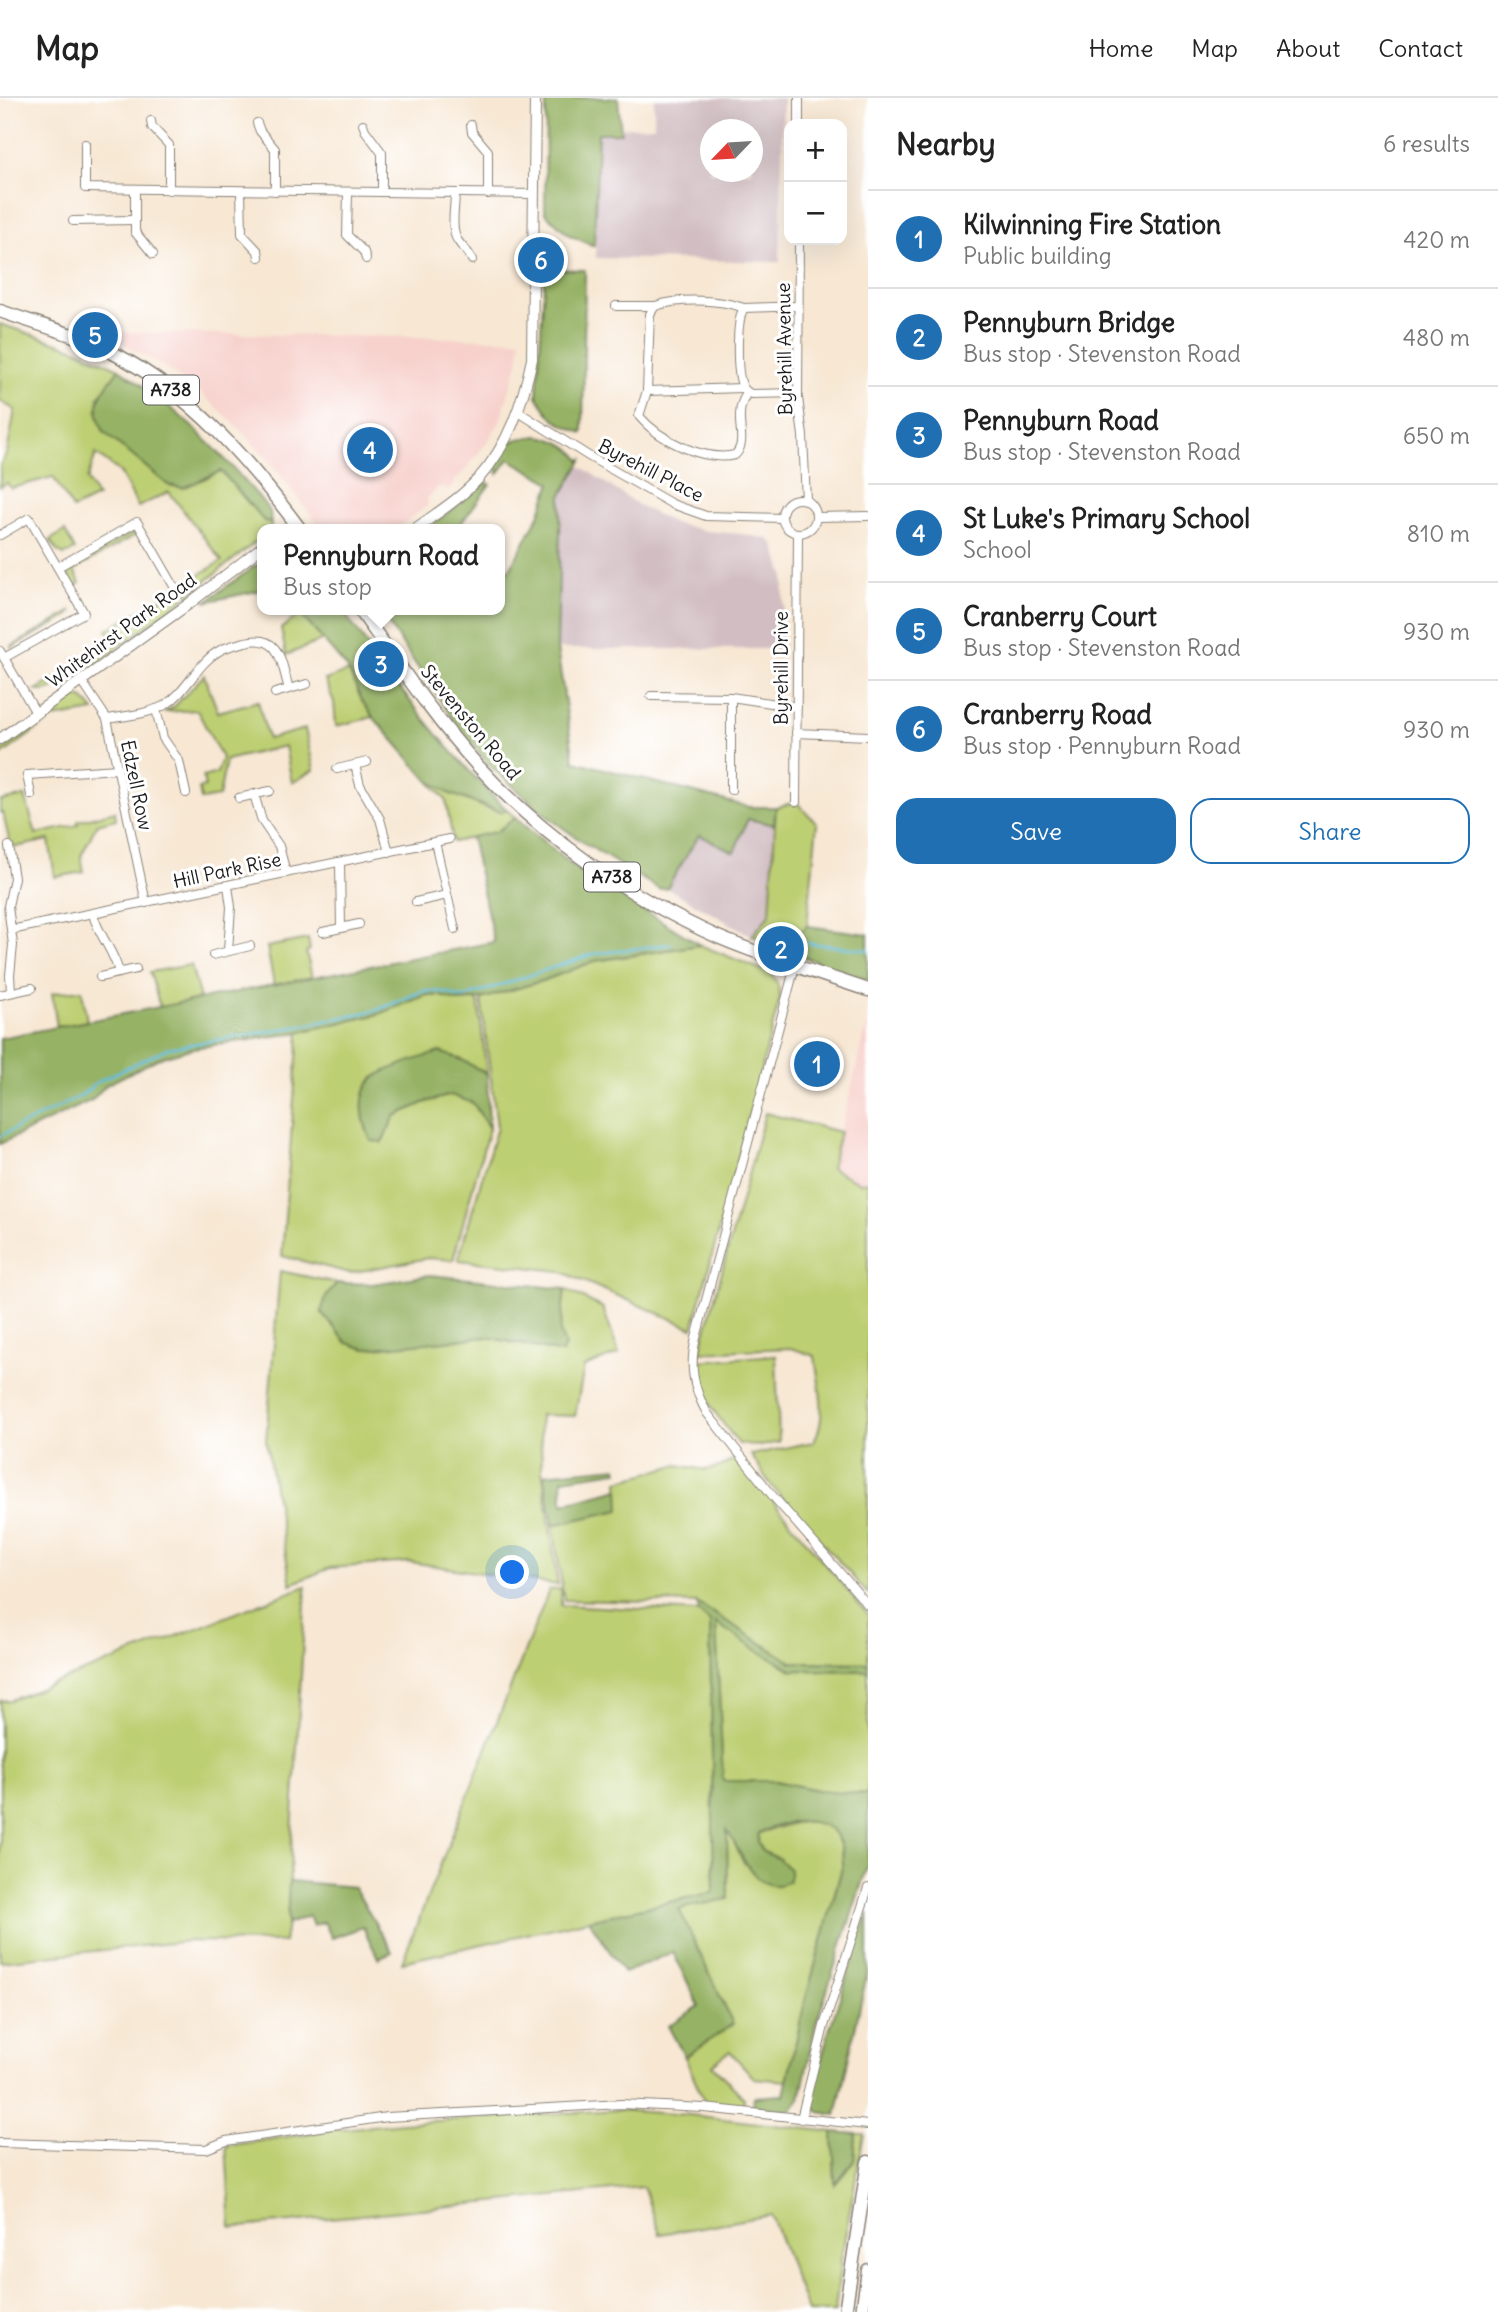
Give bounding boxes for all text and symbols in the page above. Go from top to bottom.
text: Map [35,27,99,69]
text: Home [1089,33,1153,63]
text: Map [1191,33,1238,63]
text: About [1276,33,1340,63]
text: Contact [1378,33,1463,63]
north arrow [700,119,763,182]
map controls [784,119,847,245]
button: + [784,119,847,182]
text: Nearby [896,125,996,163]
text: 6 results [1383,129,1470,158]
button: − [784,182,847,245]
text: Kilwinning Fire Station [963,208,1221,241]
text: 1 [914,225,924,254]
text: 420 m [1403,225,1470,254]
pin: 6 [518,234,564,286]
text: Public building [963,241,1112,270]
street label: Byrehill Avenue [771,282,797,416]
text: Pennyburn Bridge [963,306,1175,339]
pin: 5 [72,309,118,361]
text: 2 [913,323,925,352]
text: 480 m [1403,323,1470,352]
text: Bus stop · Stevenston Road [963,339,1241,368]
road number: A738 [143,376,199,404]
text: Pennyburn Road [963,404,1159,437]
text: 3 [912,421,926,450]
text: 650 m [1403,421,1470,450]
pin: 4 [347,424,393,476]
street label: Byrehill Place [594,433,708,507]
text: Bus stop · Stevenston Road [963,437,1241,466]
text: St Luke's Primary School [963,502,1250,535]
text: 4 [912,519,926,548]
text: 810 m [1407,519,1470,548]
popup [257,524,505,615]
text: School [963,535,1032,564]
text: Pennyburn Road [283,539,479,572]
street label: Whitehirst Park Road [41,567,201,693]
text: Bus stop [283,572,372,601]
text: Cranberry Court [963,600,1157,633]
street label: Byrehill Drive [769,611,793,725]
text: 5 [912,617,926,646]
text: 930 m [1403,617,1470,646]
text: Bus stop · Stevenston Road [963,633,1241,662]
pin: 3 [358,638,404,690]
street label: Stevenston Road [416,660,526,784]
text: Cranberry Road [963,698,1152,731]
text: 6 [912,715,926,744]
text: 930 m [1403,715,1470,744]
text: Bus stop · Pennyburn Road [963,731,1241,760]
street label: Edzell Row [116,738,158,832]
button: Save [896,798,1176,864]
button: Share [1190,798,1470,864]
street label: Hill Park Rise [171,847,283,893]
road number: A738 [584,862,640,892]
pin: 2 [758,923,804,975]
pin: 1 [794,1038,840,1090]
your location [495,1555,529,1589]

